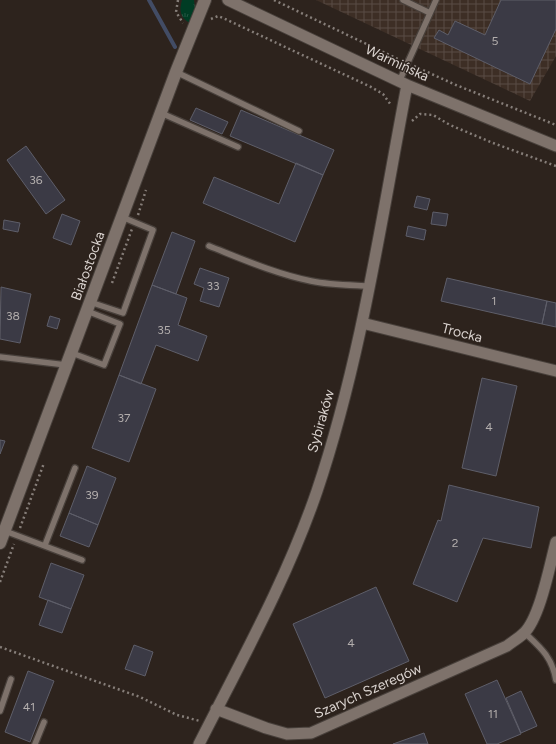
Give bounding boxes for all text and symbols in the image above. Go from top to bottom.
house number: 5 [492,34,499,48]
street label: Warmińska [363,41,431,85]
house number: 36 [29,173,43,187]
street label: Białostocka [68,229,108,303]
house number: 33 [206,279,220,293]
house number: 1 [492,294,496,308]
house number: 38 [6,309,20,323]
street label: Trocka [440,320,484,346]
house number: 35 [157,323,171,337]
street label: Sybiraków [304,387,338,455]
house number: 37 [118,411,131,425]
house number: 4 [485,420,493,434]
house number: 39 [85,488,99,502]
house number: 2 [452,536,458,550]
house number: 4 [347,636,355,650]
street label: Szarych Szeregów [312,660,424,722]
house number: 41 [23,700,35,714]
house number: 11 [488,707,498,721]

